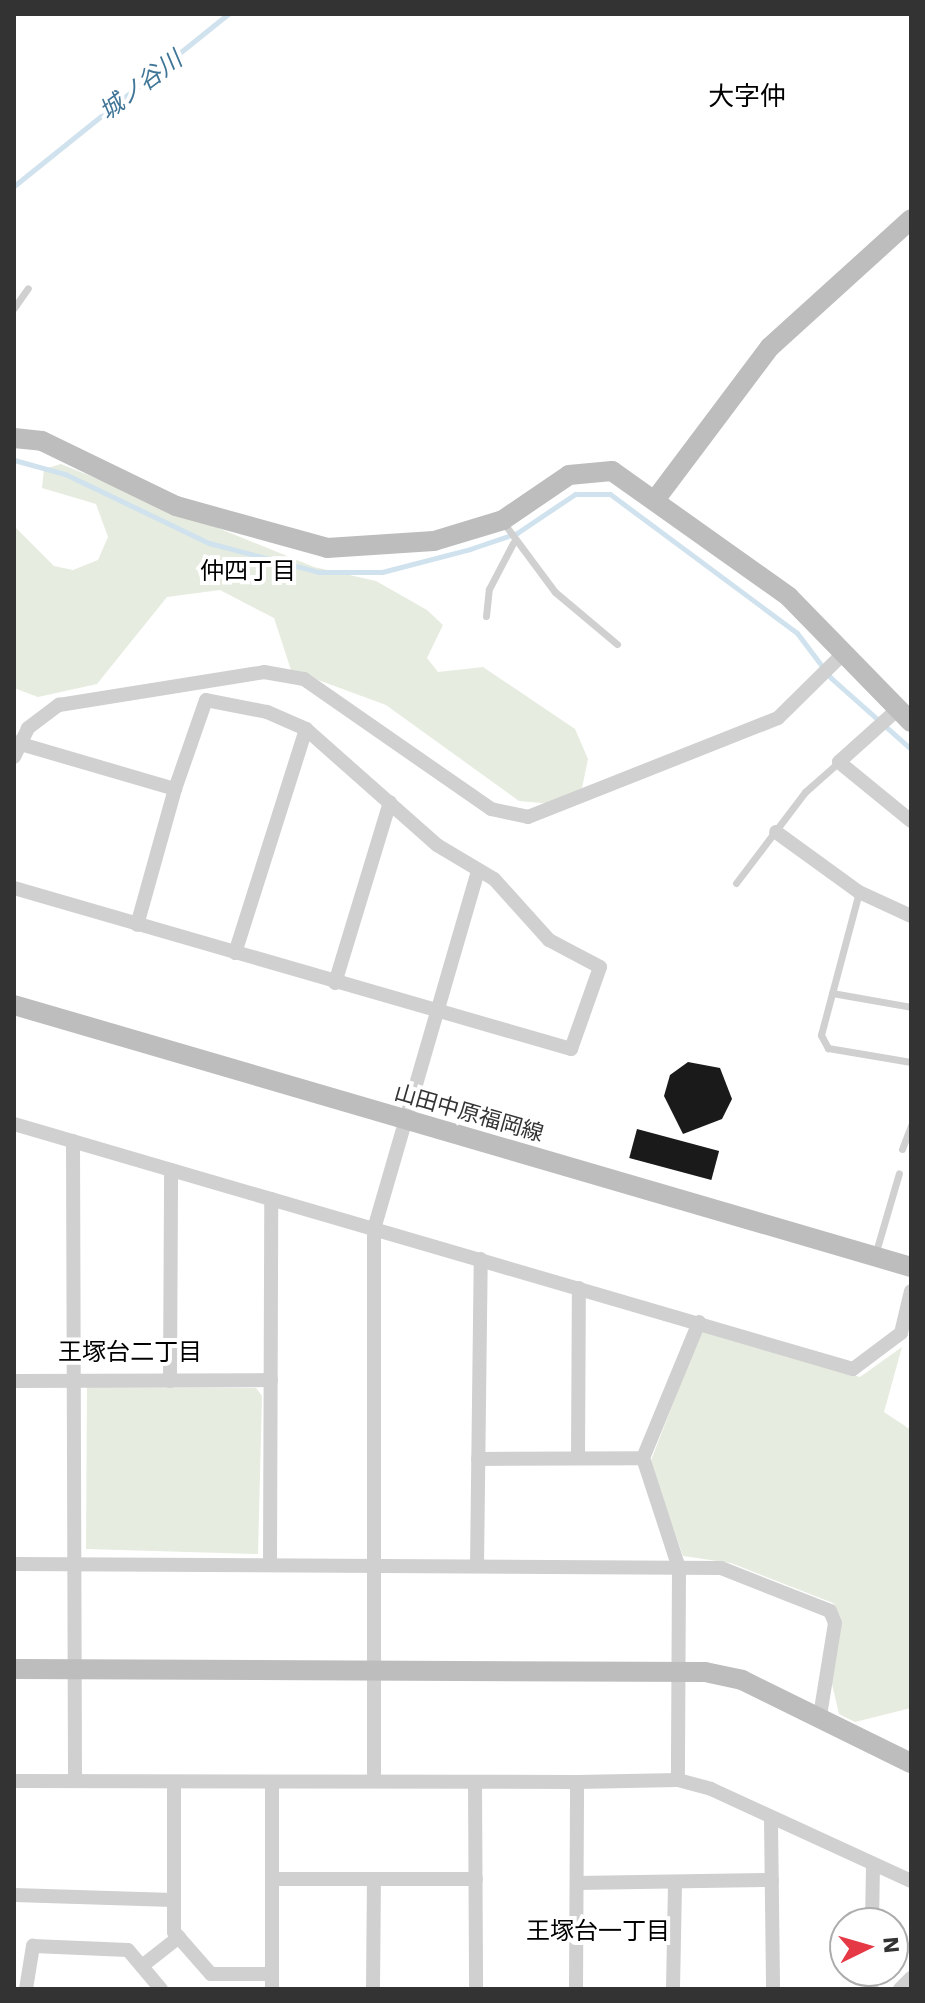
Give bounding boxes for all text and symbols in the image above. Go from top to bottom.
water label: 城ノ谷川 [94,46,188,126]
district label: 大字仲 [708,81,786,113]
district label: 仲四丁目 [200,558,296,586]
street label: 山田中原福岡線 [391,1079,547,1147]
district label: 王塚台二丁目 [58,1339,202,1367]
north arrow [829,1907,909,1987]
district label: 王塚台一丁目 [526,1918,670,1946]
text: N [878,1936,905,1954]

